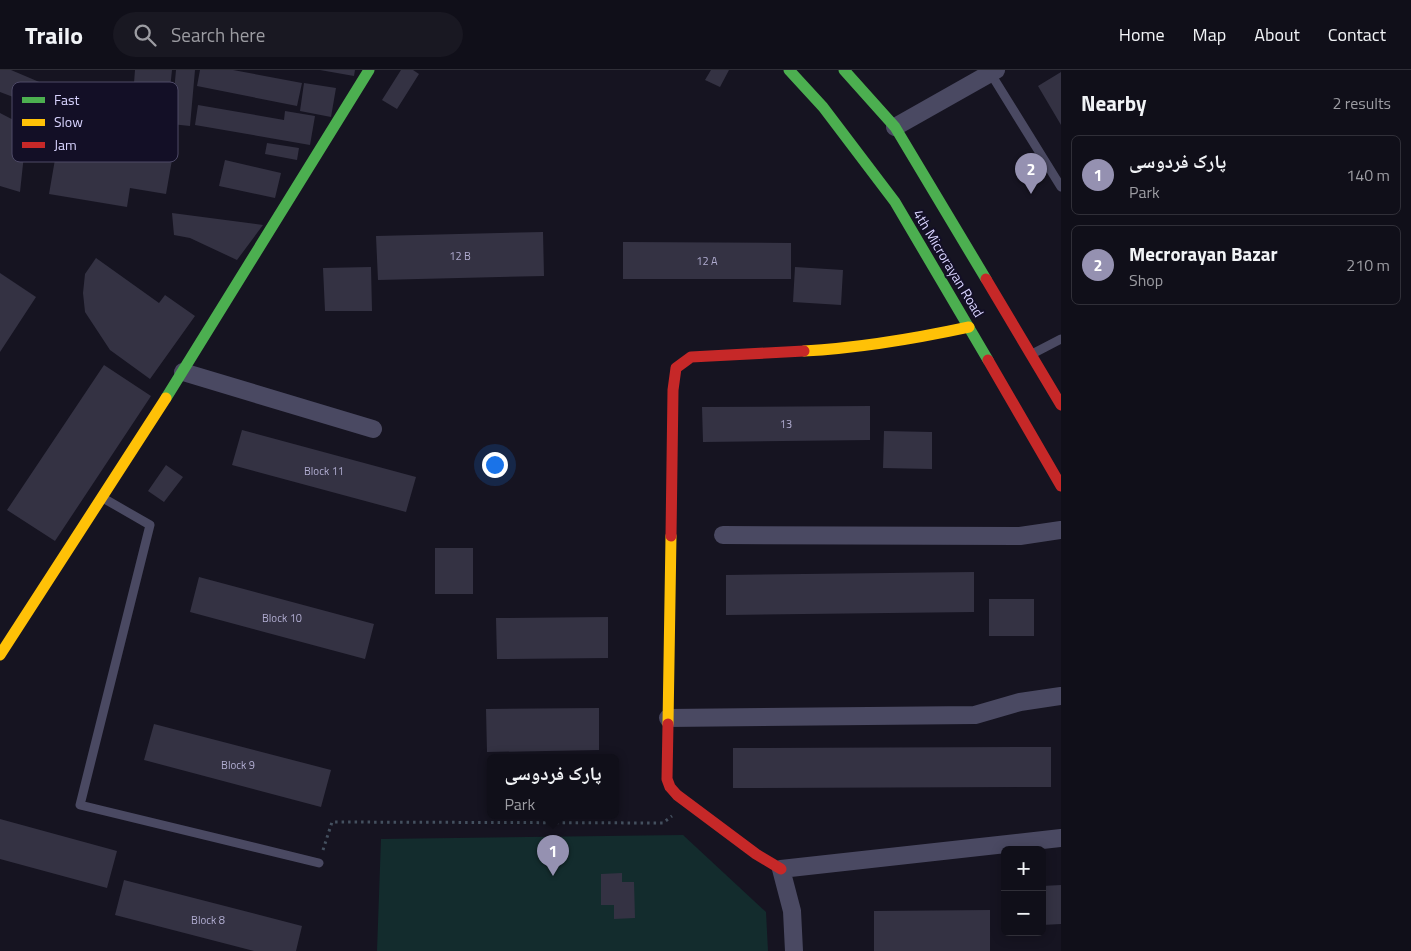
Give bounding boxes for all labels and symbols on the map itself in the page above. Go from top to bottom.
legend [12,82,178,162]
text: Fast [54,89,79,110]
text: Slow [54,111,83,132]
text: Jam [54,134,77,155]
pin: 2 [1015,153,1047,194]
street label: 4th Microrayan Road [908,205,990,321]
house number: 12 B [449,248,471,264]
house number: 12 A [696,253,718,269]
house number: 13 [780,416,792,432]
your location [482,452,508,478]
house number: Block 11 [304,463,344,479]
house number: Block 10 [262,610,302,626]
house number: Block 9 [221,757,255,773]
pin: 1 [537,835,569,876]
house number: Block 8 [191,912,225,928]

